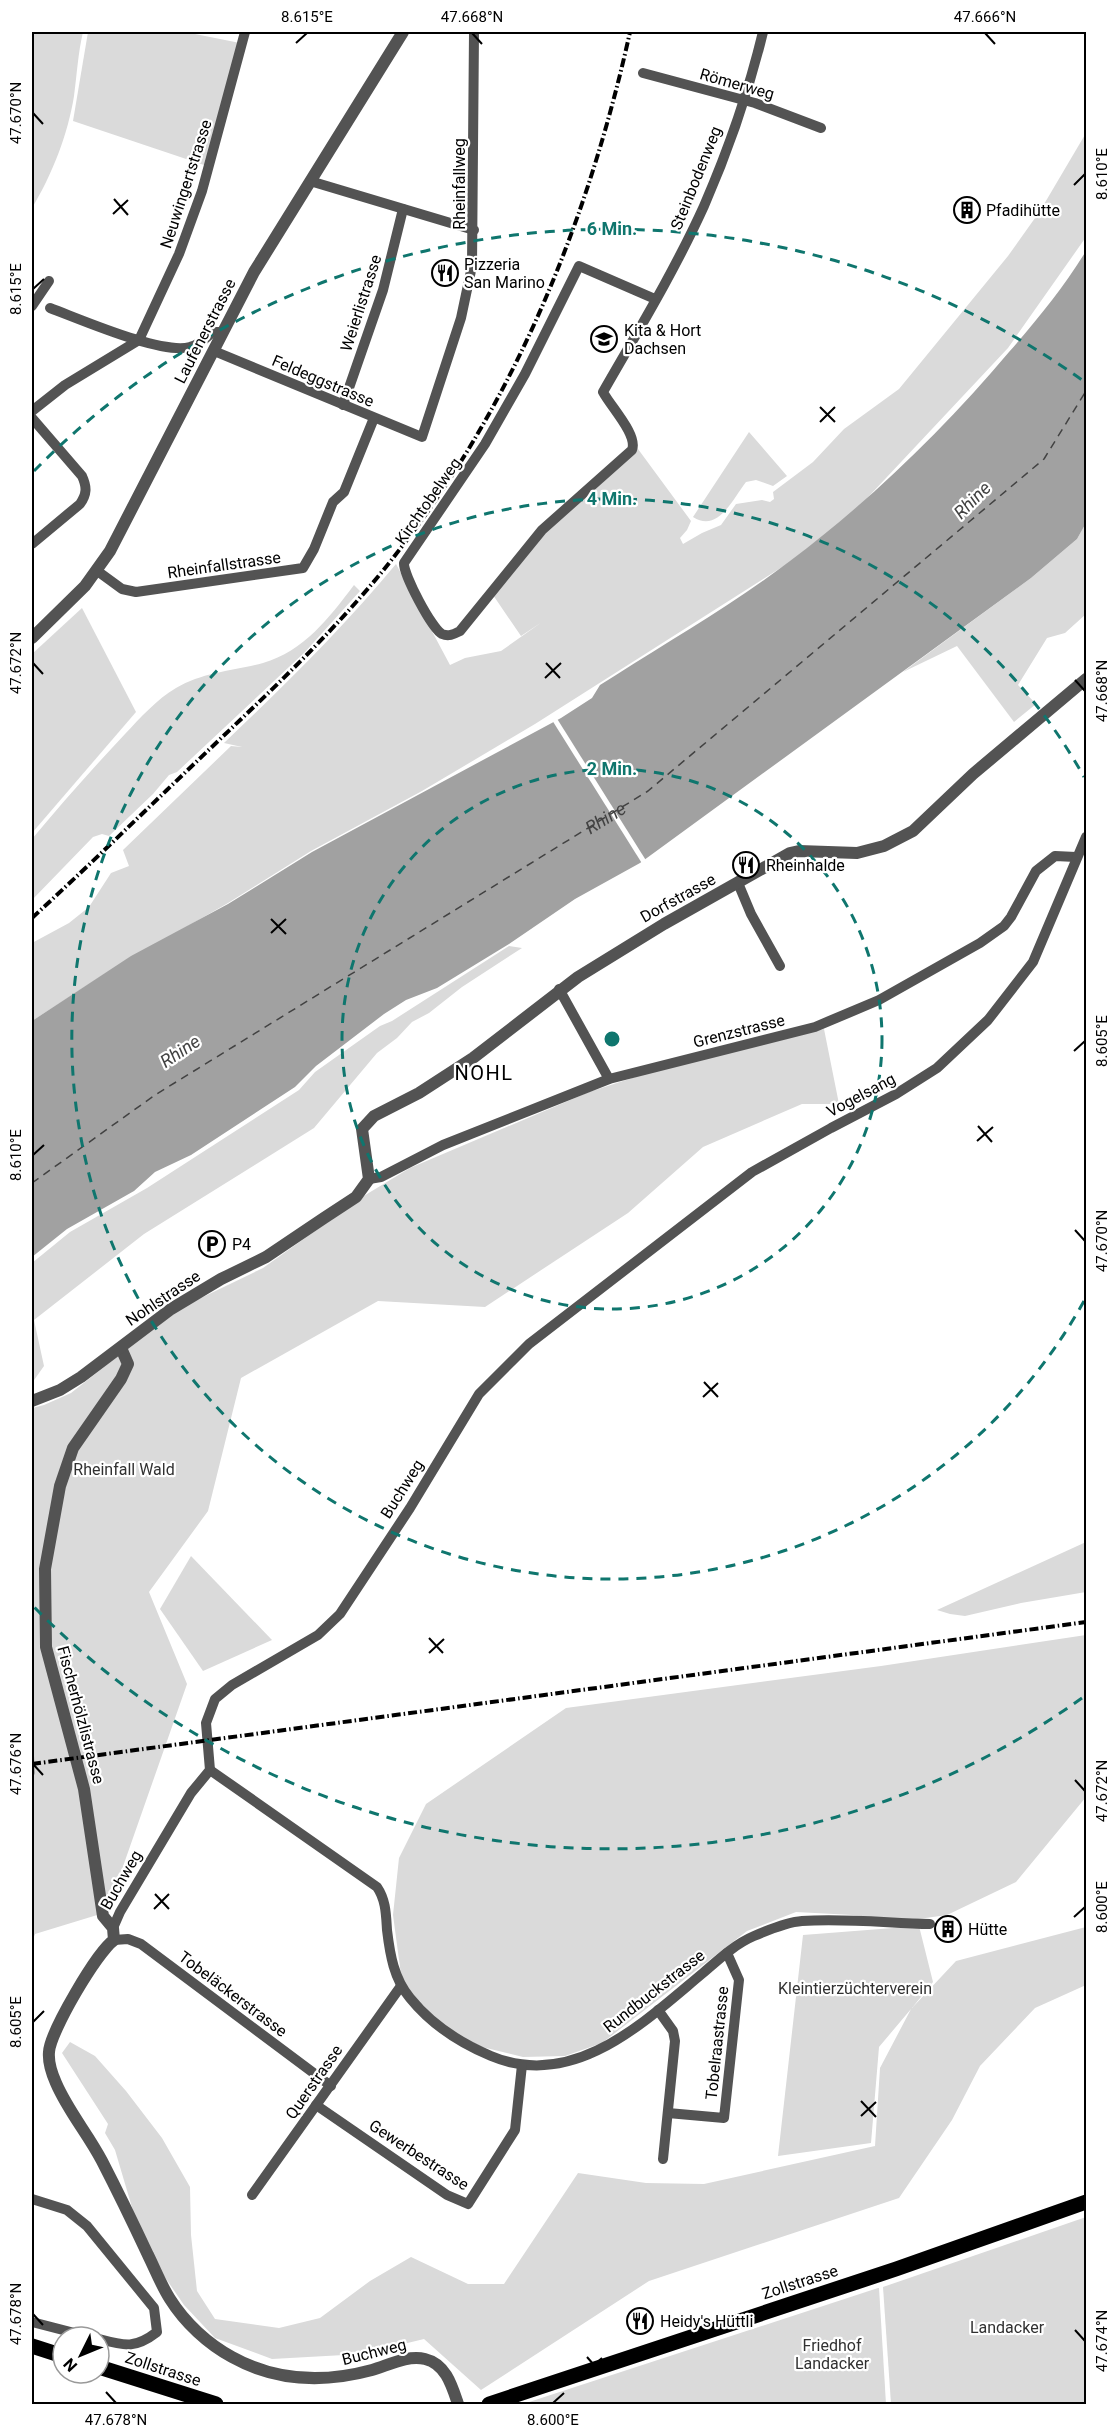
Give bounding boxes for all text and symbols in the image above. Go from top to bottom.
text: 8.615°E [281,8,333,26]
text: 47.668°N [441,8,503,26]
text: 47.666°N [954,8,1016,26]
street label: Römerweg [698,64,776,104]
text: 47.670°N [7,82,25,144]
street label: Neuwingertstrasse [156,117,216,251]
street label: Steinbodenweg [667,123,725,233]
street label: Rheinfallweg [450,138,469,230]
text: 8.610°E [1093,148,1111,200]
building icon: Pfadihütte [952,195,982,225]
place label: Pfadihütte [986,201,1060,220]
text: 6 Min. [587,218,637,239]
street label: Weierlistrasse [336,252,386,354]
place label: Pizzeria San Marino [464,255,545,292]
restaurant icon: Pizzeria San Marino [430,258,460,288]
text: 8.615°E [7,263,25,315]
street label: Laufenerstrasse [170,275,240,387]
place label: Kita & Hort Dachsen [624,321,701,358]
school or university icon: Kita & Hort Dachsen [589,324,619,354]
street label: Feldeggstrasse [269,351,377,411]
street label: Kirchtobelweg [391,454,465,548]
water label: Rhine [949,477,995,523]
text: 4 Min. [587,488,637,509]
street label: Rheinfallstrasse [166,548,282,582]
text: 47.672°N [7,632,25,694]
text: 47.668°N [1093,660,1111,722]
text: 2 Min. [587,758,637,779]
water label: Rhine [581,797,629,838]
restaurant icon: Rheinhalde [731,850,761,880]
place label: Rheinhalde [766,856,845,875]
street label: Dorfstrasse [637,870,719,926]
street label: Grenzstrasse [691,1010,787,1052]
text: 8.605°E [1093,1015,1111,1067]
centre of rings [602,1029,622,1049]
water label: Rhine [156,1030,204,1072]
district label: NOHL [454,1061,514,1085]
street label: Vogelsang [823,1069,899,1121]
text: 8.610°E [7,1129,25,1181]
text: 47.670°N [1093,1210,1111,1272]
parking icon: P4 [197,1229,227,1259]
place label: P4 [232,1235,251,1254]
street label: Nohlstrasse [122,1266,204,1330]
street label: Buchweg [377,1456,427,1522]
park label: Rheinfall Wald [73,1460,175,1479]
street label: Fischerhölzlistrasse [53,1644,109,1786]
text: 47.676°N [7,1733,25,1795]
text: 47.672°N [1093,1760,1111,1822]
street label: Buchweg [96,1847,146,1913]
text: 8.600°E [1093,1881,1111,1933]
building icon: Hütte [933,1914,963,1944]
place label: Hütte [968,1920,1007,1939]
street label: Rundbuckstrasse [600,1946,708,2036]
street label: Tobeläckerstrasse [175,1947,291,2041]
park label: Kleintierzüchterverein [778,1979,932,1998]
street label: Tobelraastrasse [702,1985,732,2101]
text: 8.605°E [7,1996,25,2048]
street label: Querstrasse [282,2041,346,2123]
street label: Gewerbestrasse [366,2116,472,2194]
street label: Zollstrasse [760,2261,840,2303]
text: 47.678°N [7,2283,25,2345]
restaurant icon: Heidy's Hüttli [625,2306,655,2336]
text: 47.674°N [1093,2310,1111,2372]
place label: Heidy's Hüttli [660,2312,753,2331]
park label: Landacker [970,2318,1045,2337]
north arrow [51,2325,111,2385]
street label: Buchweg [340,2335,408,2369]
park label: Friedhof Landacker [795,2336,870,2373]
street label: Zollstrasse [123,2348,203,2390]
text: N [60,2354,81,2375]
text: 47.678°N [85,2411,147,2429]
text: 8.600°E [527,2411,579,2429]

